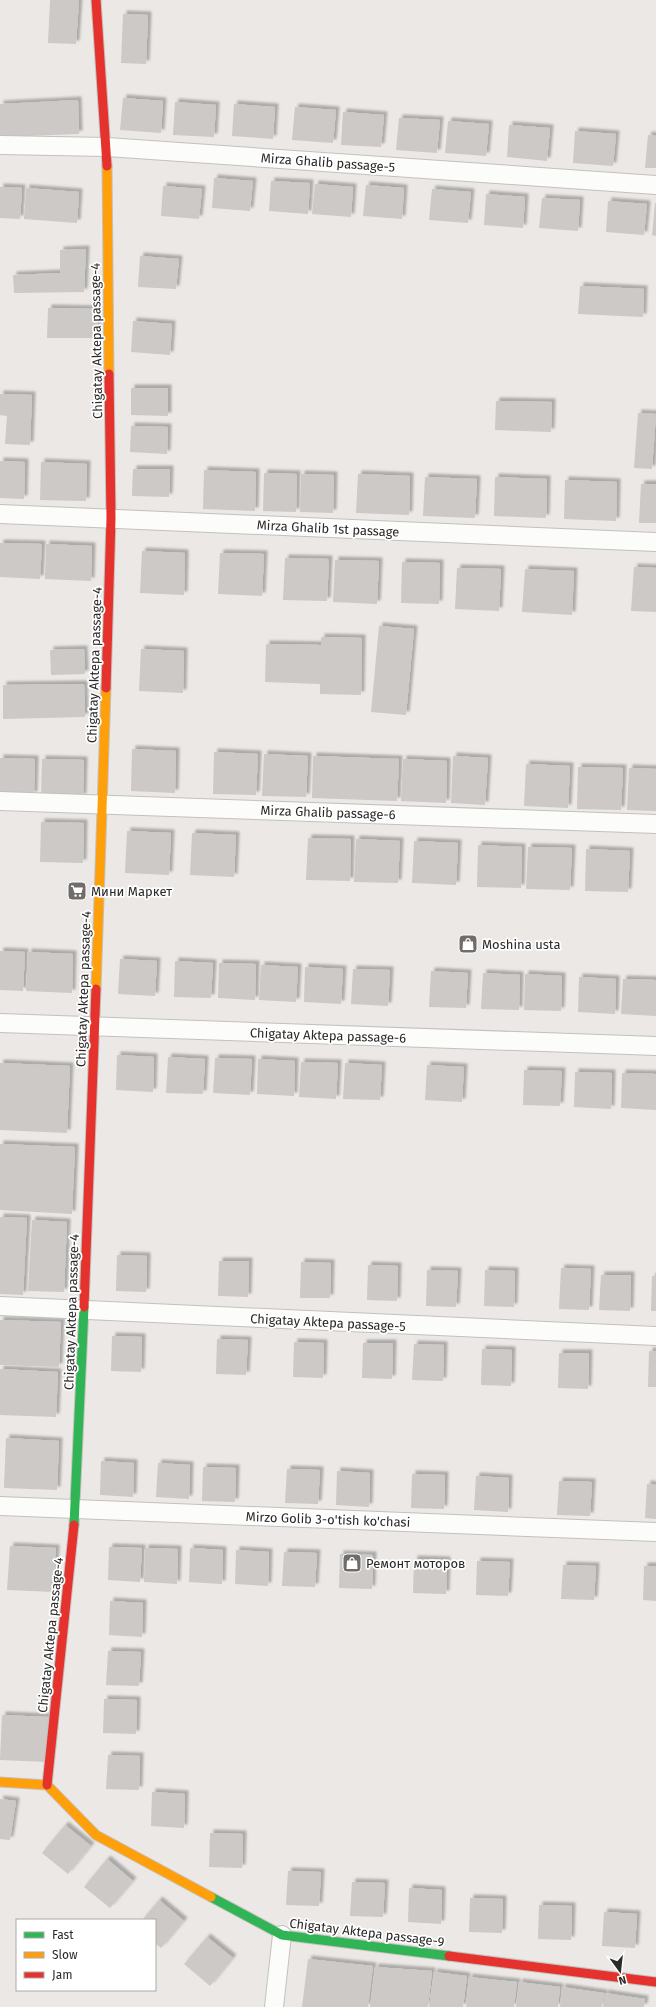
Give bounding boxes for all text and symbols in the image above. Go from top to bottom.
street label: Mirza Ghalib passage-5 [260,150,396,175]
street label: Chigatay Aktepa passage-4 [88,263,105,419]
street label: Mirza Ghalib 1st passage [256,517,400,540]
street label: Chigatay Aktepa passage-4 [84,587,105,743]
street label: Mirza Ghalib passage-6 [260,803,396,822]
supermarket icon: Мини Маркет [66,880,88,902]
place label: Мини Маркет [91,884,172,899]
street label: Chigatay Aktepa passage-4 [73,911,94,1067]
shop icon: Moshina usta [457,933,479,955]
place label: Moshina usta [482,937,561,952]
street label: Chigatay Aktepa passage-6 [250,1025,406,1046]
street label: Chigatay Aktepa passage-4 [61,1234,82,1390]
street label: Chigatay Aktepa passage-5 [250,1311,406,1334]
street label: Mirzo Golib 3-o'tish ko'chasi [245,1509,411,1530]
shop icon: Ремонт моторов [341,1552,363,1574]
place label: Ремонт моторов [366,1556,465,1571]
street label: Chigatay Aktepa passage-4 [35,1557,66,1713]
street label: Chigatay Aktepa passage-9 [289,1916,445,1949]
legend [16,1919,156,1991]
text: Fast [52,1928,74,1942]
text: Slow [52,1948,78,1962]
north arrow [600,1951,640,1991]
text: Jam [52,1968,72,1982]
text: N [617,1973,628,1987]

